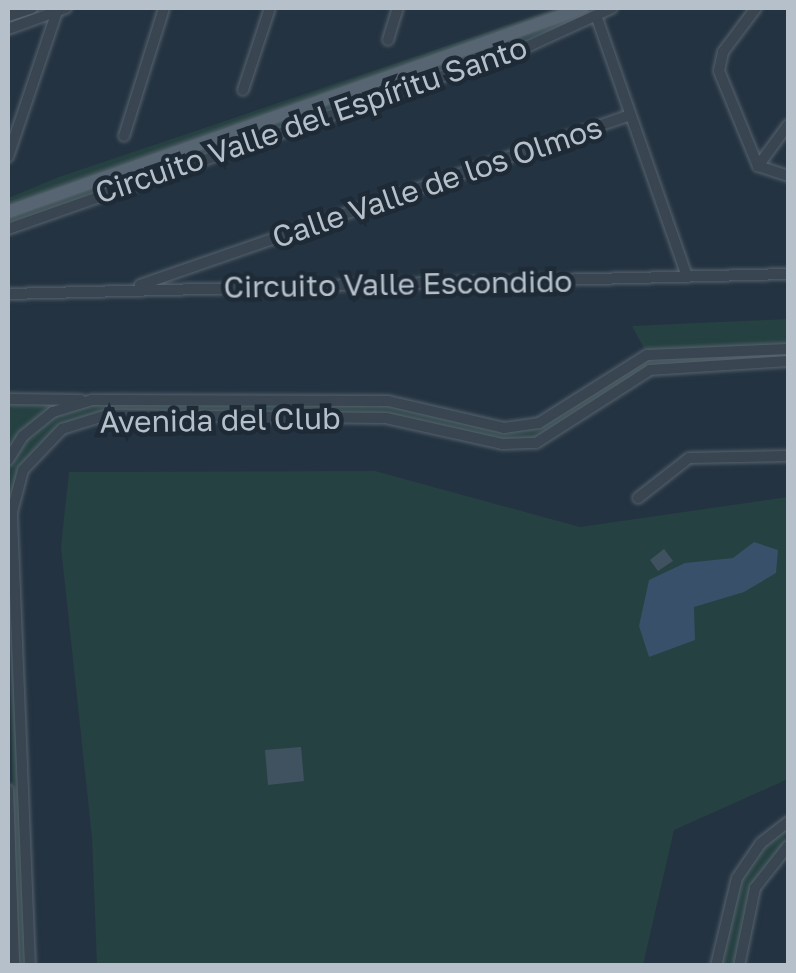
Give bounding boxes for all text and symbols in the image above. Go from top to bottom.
street label: Circuito Valle del Espíritu Santo [90,29,532,211]
street label: Calle Valle de los Olmos [267,109,607,255]
street label: Circuito Valle Escondido [223,263,573,305]
street label: Avenida del Club [99,400,341,440]

